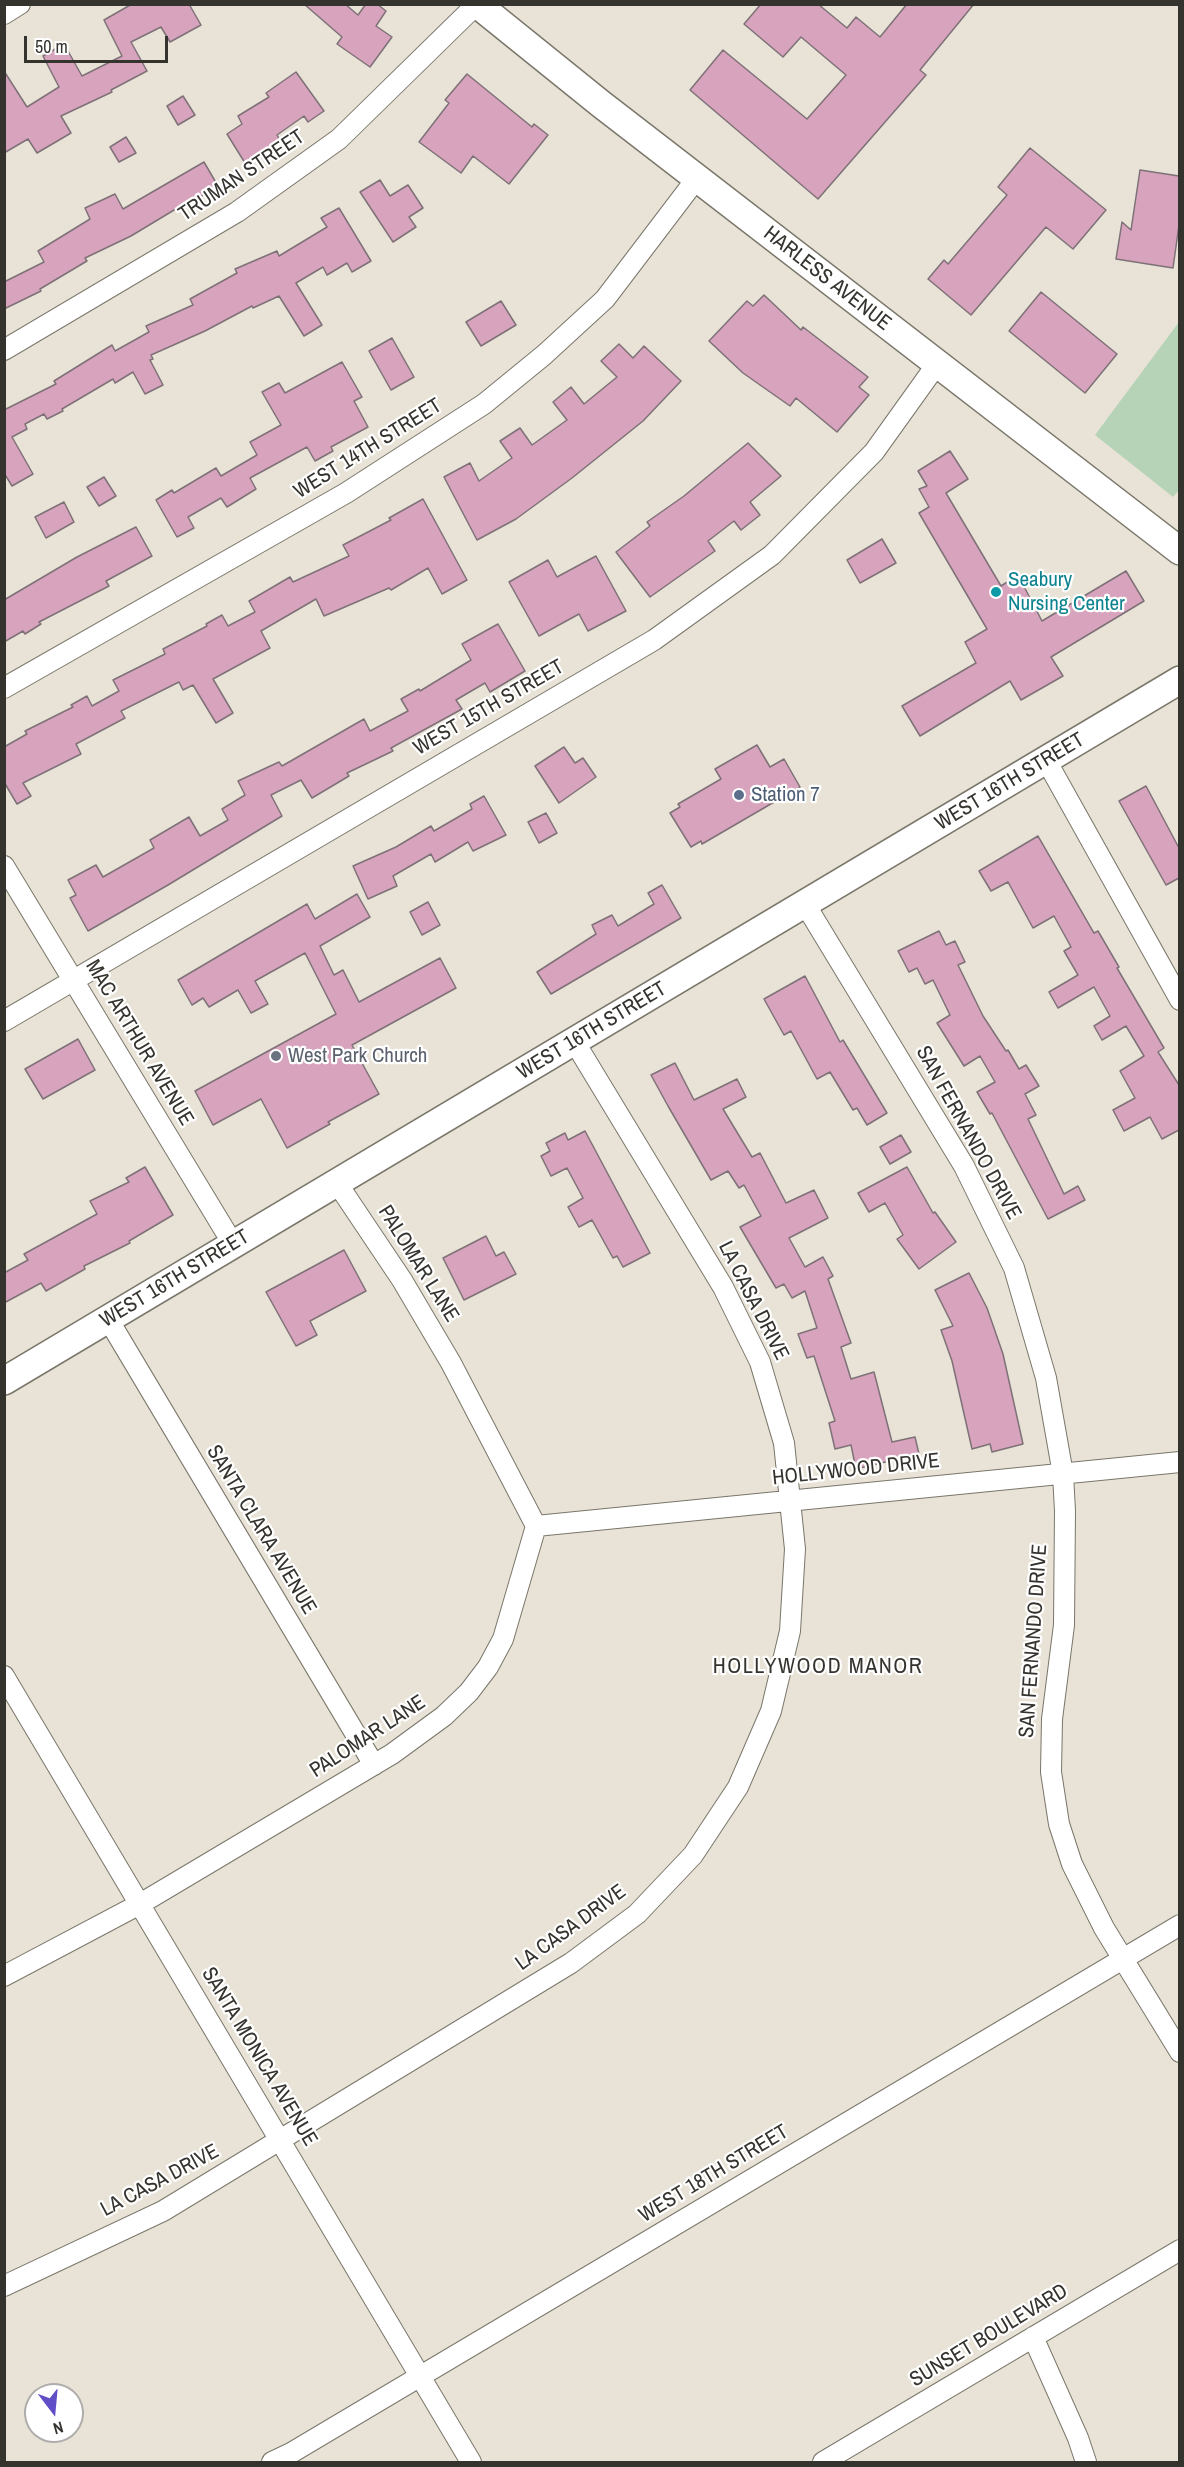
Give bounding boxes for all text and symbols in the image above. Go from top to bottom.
scale bar [27,24,171,62]
text: 50 m [35,34,68,59]
street label: TRUMAN STREET [174,125,310,227]
street label: HARLESS AVENUE [758,221,896,337]
street label: WEST 14TH STREET [290,393,446,505]
place label: Seabury Nursing Center [1008,567,1125,617]
marker: Seabury Nursing Center [989,585,1003,599]
street label: WEST 15TH STREET [409,655,569,761]
street label: WEST 16TH STREET [931,728,1089,836]
place label: Station 7 [751,782,820,808]
marker: Station 7 [732,788,746,802]
street label: MAC ARTHUR AVENUE [80,956,198,1130]
street label: WEST 16TH STREET [513,977,671,1085]
street label: SAN FERNANDO DRIVE [910,1042,1026,1224]
place label: West Park Church [288,1043,427,1069]
marker: West Park Church [269,1049,283,1063]
street label: PALOMAR LANE [372,1201,464,1327]
street label: WEST 16TH STREET [96,1225,254,1333]
street label: LA CASA DRIVE [712,1237,794,1365]
street label: SANTA CLARA AVENUE [201,1441,321,1619]
street label: HOLLYWOOD DRIVE [771,1449,941,1491]
street label: SAN FERNANDO DRIVE [1015,1543,1053,1739]
district label: HOLLYWOOD MANOR [713,1654,923,1680]
street label: PALOMAR LANE [305,1690,431,1784]
street label: LA CASA DRIVE [511,1880,631,1976]
street label: SANTA MONICA AVENUE [196,1963,322,2151]
street label: WEST 18TH STREET [635,2120,793,2228]
street label: LA CASA DRIVE [97,2139,223,2223]
street label: SUNSET BOULEVARD [906,2279,1072,2393]
north arrow [24,2383,84,2443]
text: N [51,2416,66,2440]

